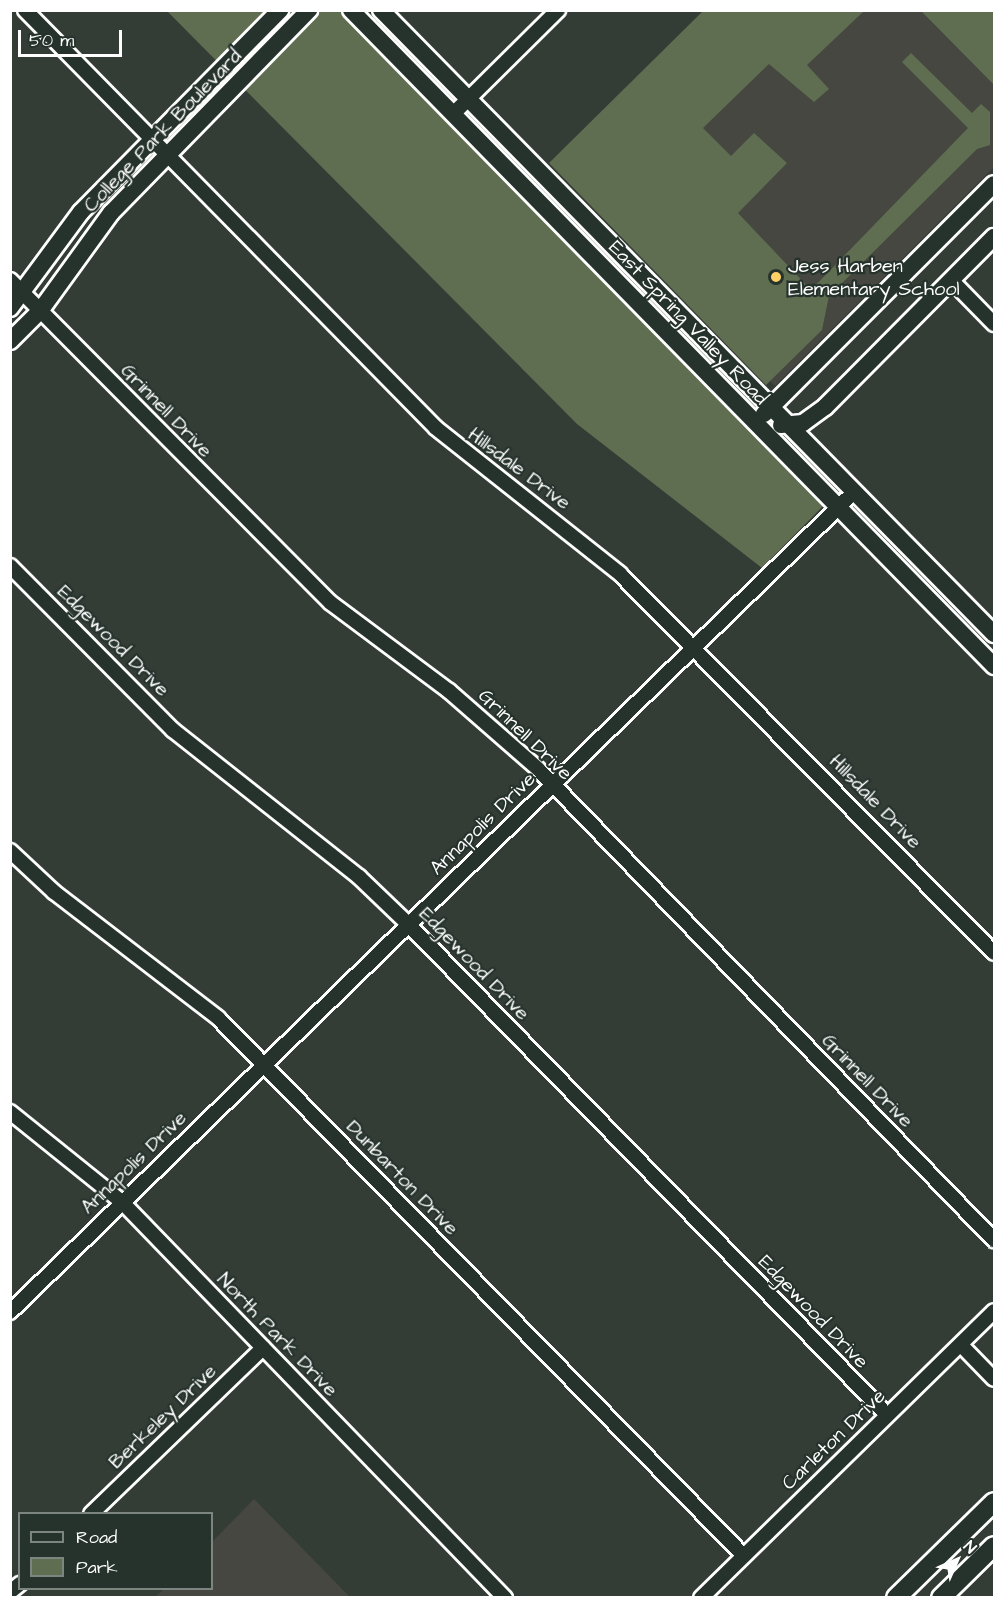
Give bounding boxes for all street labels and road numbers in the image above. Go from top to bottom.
street label: College Park Boulevard [79,44,247,218]
street label: East Spring Valley Road [603,236,773,410]
street label: Grinnell Drive [115,359,217,463]
street label: Hillsdale Drive [463,423,575,515]
street label: Edgewood Drive [52,580,174,702]
street label: Grinnell Drive [473,684,577,786]
street label: Hillsdale Drive [824,750,926,854]
street label: Annapolis Drive [425,768,541,880]
street label: Edgewood Drive [414,902,534,1026]
street label: Grinnell Drive [816,1029,918,1133]
street label: Annapolis Drive [76,1107,192,1219]
street label: Dunbarton Drive [341,1115,463,1241]
street label: Edgewood Drive [753,1250,873,1374]
street label: North Park Drive [212,1268,342,1402]
street label: Berkeley Drive [104,1360,222,1474]
street label: Carleton Drive [777,1385,891,1495]

